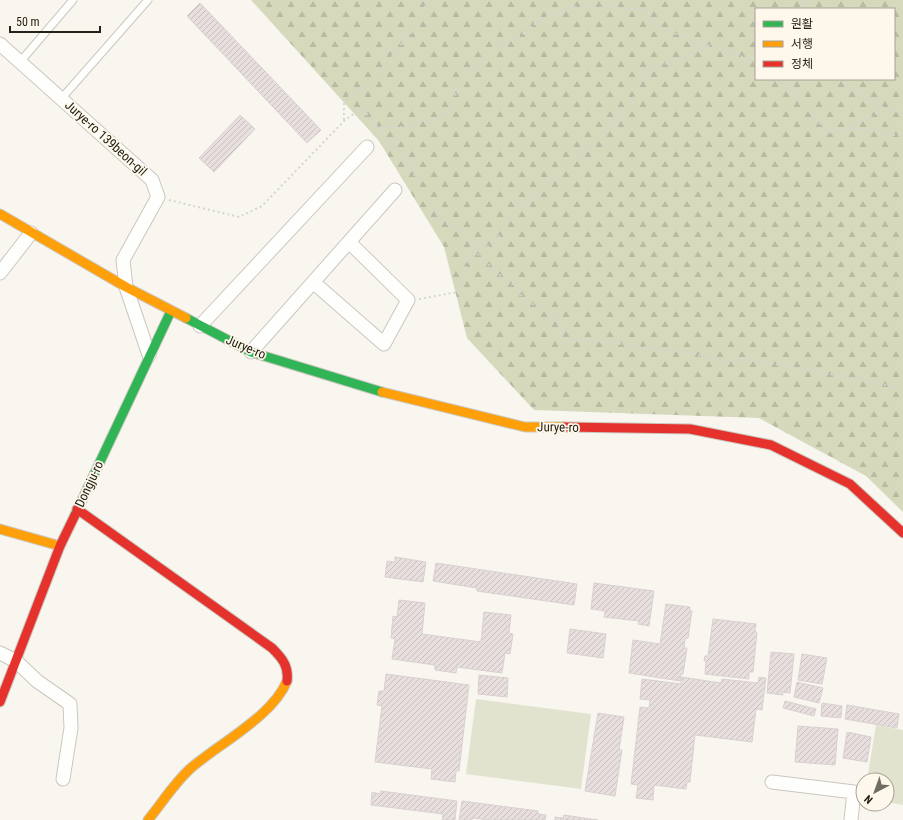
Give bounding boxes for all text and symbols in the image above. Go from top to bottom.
scale bar [10,8,100,34]
legend [755,8,895,80]
text: 50 m [16,15,40,29]
text: 원활 [791,17,813,31]
text: 서행 [791,37,813,51]
text: 정체 [791,57,813,71]
street label: Jurye-ro 139beon-gil [62,97,150,179]
street label: Jurye-ro [224,332,268,362]
street label: Jurye-ro [537,419,579,435]
street label: Dongju-ro [72,458,106,510]
north arrow [855,772,895,812]
text: N [862,792,876,806]

